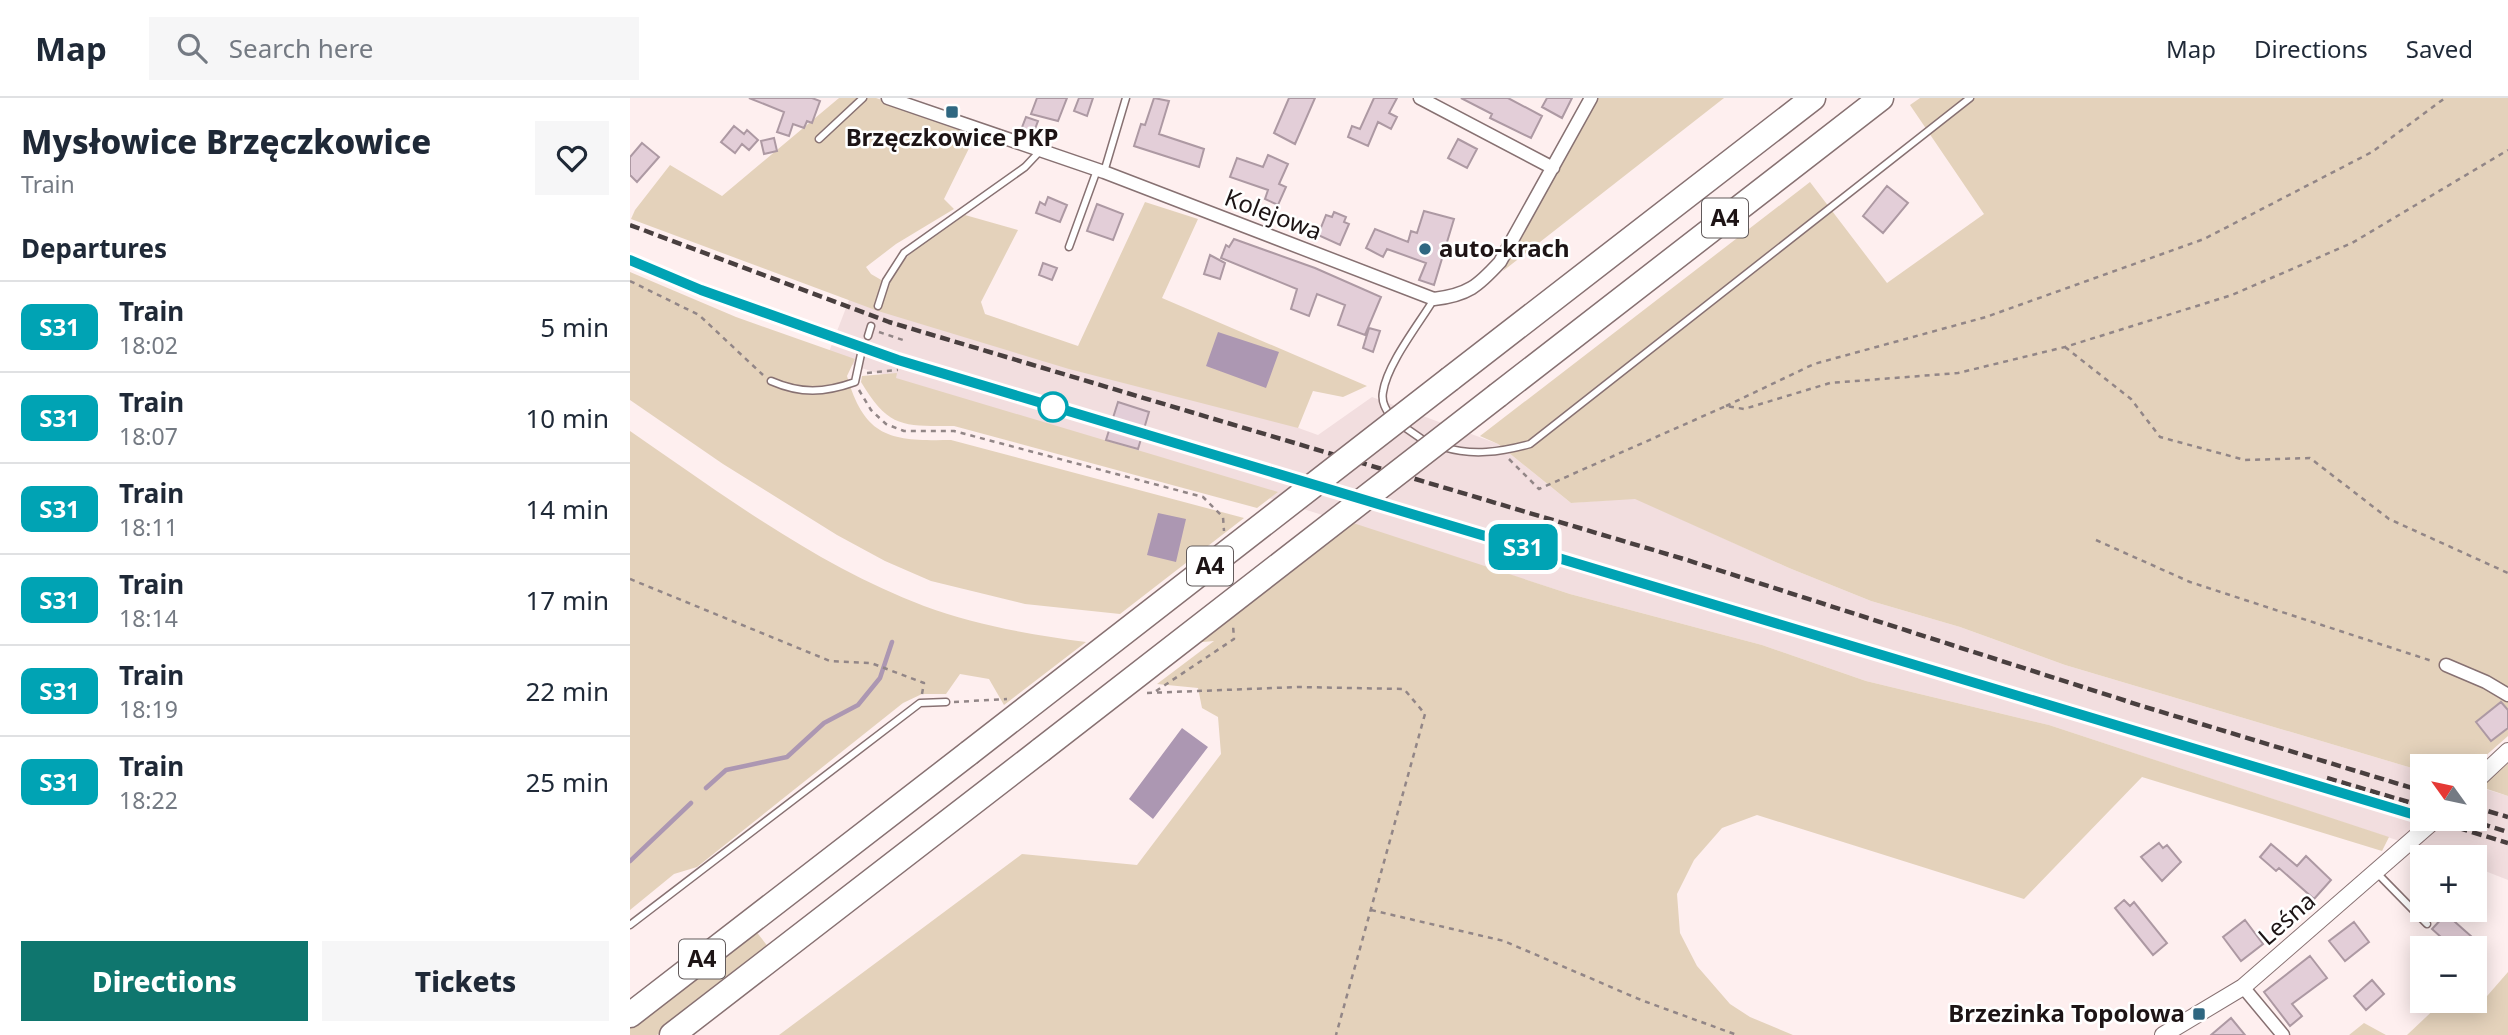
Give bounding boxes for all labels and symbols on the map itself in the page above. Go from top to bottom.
marker: Brzęczkowice PKP [944,104,960,120]
place label: Brzęczkowice PKP [846,120,1058,153]
street label: Kolejowa [1220,180,1327,247]
road number: A4 [1702,198,1748,238]
place label: auto-krach [1439,231,1570,264]
marker: auto-krach [1417,241,1433,257]
unlabelled marker [1038,392,1068,422]
line badge: S31 [1483,524,1563,570]
road number: A4 [1187,546,1233,586]
north arrow [2410,754,2487,831]
street label: Leśna [2250,884,2322,952]
road number: A4 [679,940,725,978]
place label: Brzezinka Topolowa [1948,996,2185,1029]
marker: Brzezinka Topolowa [2191,1006,2207,1022]

